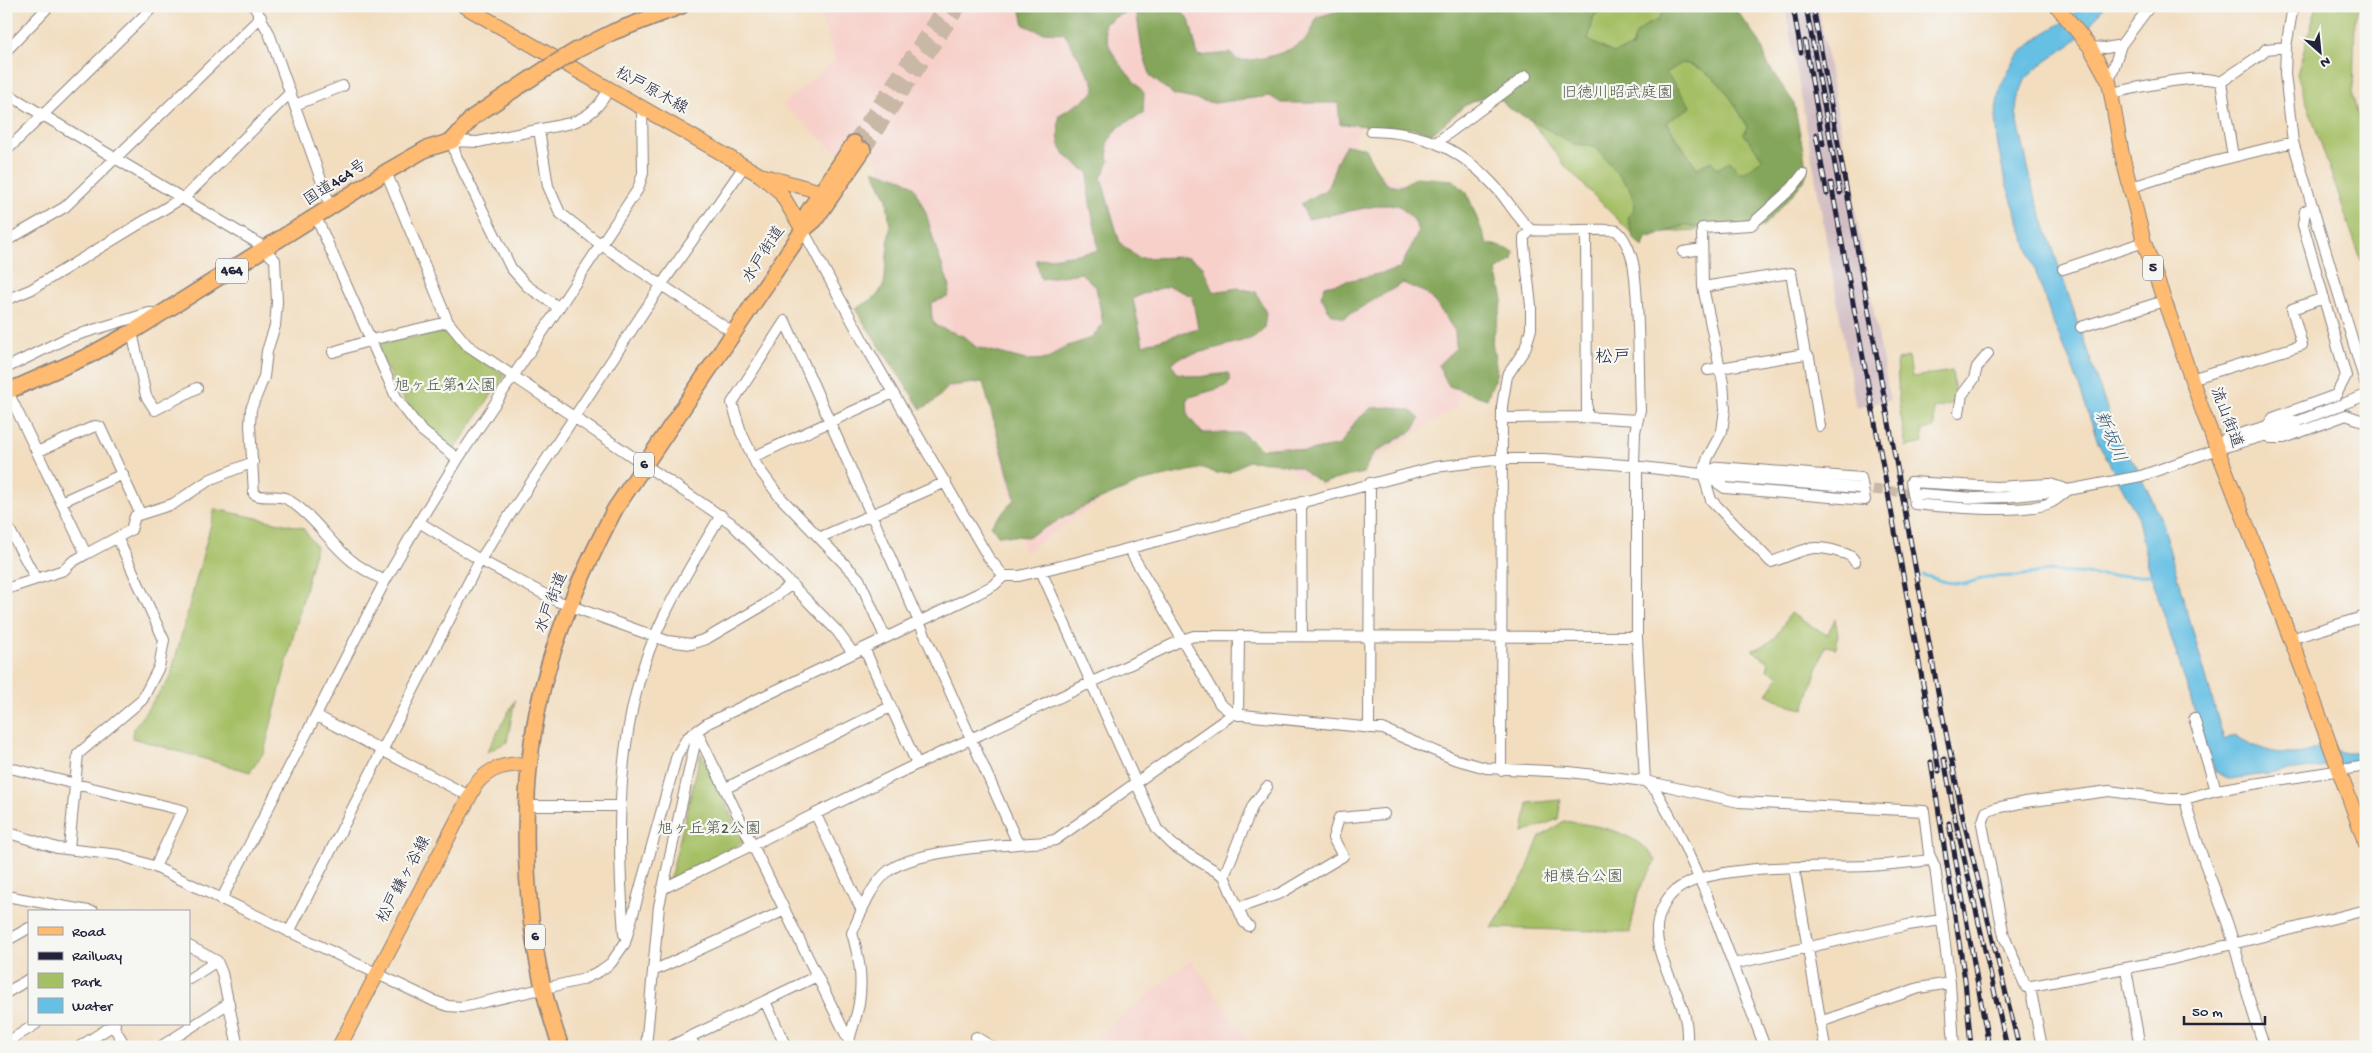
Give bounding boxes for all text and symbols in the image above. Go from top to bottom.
north arrow [2294,28,2344,78]
text: N [2317,52,2333,71]
street label: 松戸原木線 [611,63,692,120]
park label: 旧徳川昭武庭園 [1561,83,1673,104]
street label: 国道464号 [300,156,371,211]
street label: 水戸街道 [739,222,790,287]
road number: 5 [2143,256,2163,280]
road number: 464 [216,258,248,284]
district label: 松戸 [1595,347,1631,369]
park label: 旭ヶ丘第1公園 [394,376,496,397]
street label: 流山街道 [2205,384,2246,451]
water label: 新坂川 [2089,408,2130,466]
road number: 6 [634,452,654,478]
street label: 水戸街道 [532,569,573,636]
park label: 旭ヶ丘第2公園 [657,819,761,840]
street label: 松戸鎌ヶ谷線 [372,832,436,927]
park label: 相模台公園 [1543,867,1623,888]
legend [28,910,190,1026]
text: Road [72,924,106,942]
road number: 6 [525,924,545,950]
text: Railway [72,948,123,966]
text: Park [71,974,102,992]
scale bar [2184,993,2266,1025]
text: Water [72,998,114,1016]
text: 50 m [2192,1004,2223,1022]

